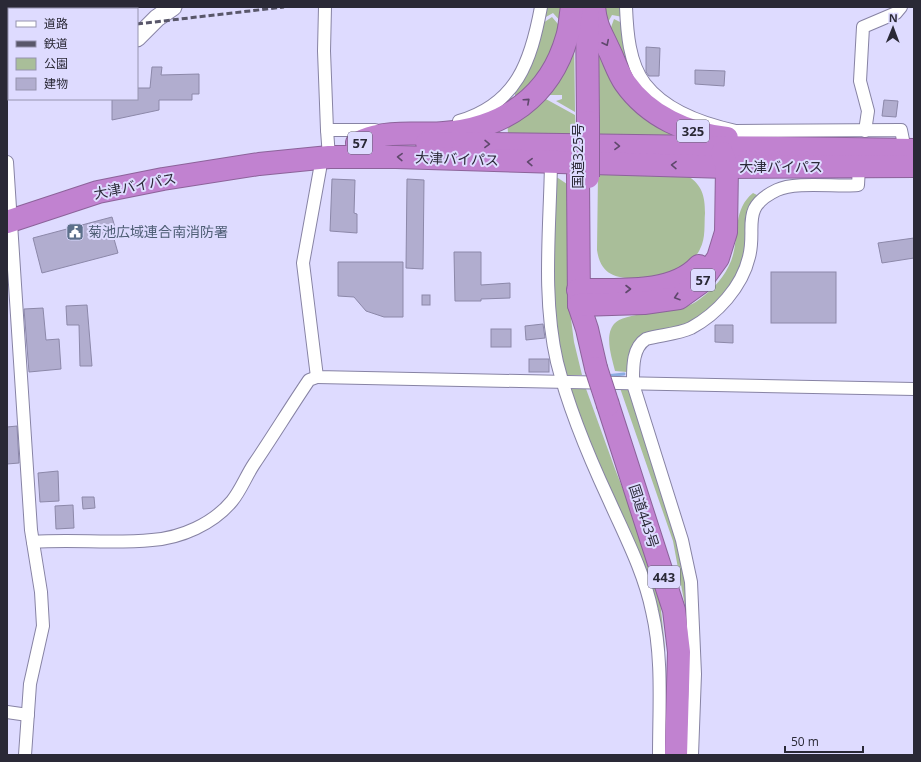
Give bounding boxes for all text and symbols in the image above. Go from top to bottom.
legend [8,8,138,100]
north arrow [873,8,913,48]
text: N [889,10,898,25]
text: 道路 [44,15,68,32]
text: 鉄道 [44,35,68,52]
one-way arrow [601,39,609,46]
text: 公園 [44,55,68,72]
text: 建物 [44,75,68,92]
one-way arrow [522,99,530,106]
road number: 325 [677,120,709,142]
street label: 国道325号 [568,123,587,189]
road number: 57 [348,132,372,154]
one-way arrow [484,140,490,148]
one-way arrow [614,142,620,150]
street label: 大津バイパス [415,148,499,169]
one-way arrow [397,153,403,162]
street label: 大津バイパス [739,157,823,176]
one-way arrow [527,158,533,166]
one-way arrow [671,161,677,170]
street label: 大津バイパス [92,168,178,203]
public building icon: 菊池広域連合南消防署 [65,222,85,242]
place label: 菊池広域連合南消防署 [88,222,228,241]
road number: 57 [691,269,715,291]
one-way arrow [625,285,631,293]
one-way arrow [674,292,681,301]
street label: 国道443号 [625,482,664,550]
road number: 443 [648,566,680,588]
scale bar [785,728,863,754]
text: 50 m [791,733,819,750]

